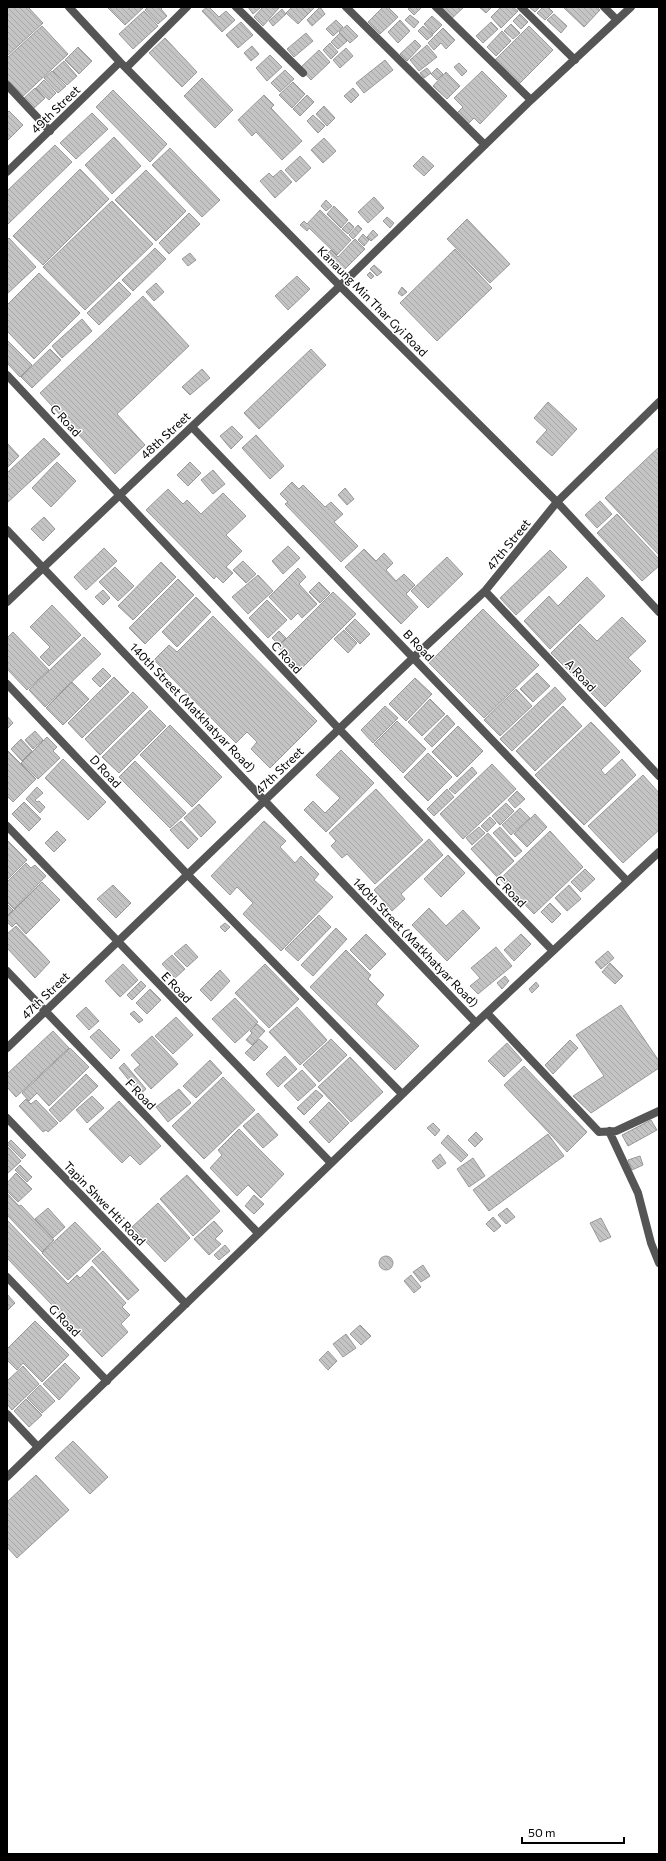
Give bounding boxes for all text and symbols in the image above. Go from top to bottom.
street label: 49th Street [28,82,82,136]
street label: Kanaung Min Thar Gyi Road [315,243,431,359]
street label: C Road [48,401,84,439]
street label: 48th Street [137,409,193,461]
street label: 47th Street [483,516,533,572]
street label: B Road [401,626,437,664]
street label: C Road [269,638,305,676]
street label: 140th Street (Matkhatyar Road) [127,639,259,775]
street label: A Road [563,656,599,694]
street label: 47th Street [252,744,306,796]
street label: D Road [88,752,125,790]
street label: C Road [493,872,529,910]
street label: 140th Street (Matkhatyar Road) [350,874,482,1010]
street label: 47th Street [18,969,72,1021]
street label: E Road [159,969,195,1005]
street label: F Road [123,1076,159,1112]
street label: Tapin Shwe Hti Road [61,1158,149,1248]
street label: G Road [46,1301,84,1339]
scale bar [522,1819,624,1845]
text: 50 m [528,1825,556,1839]

